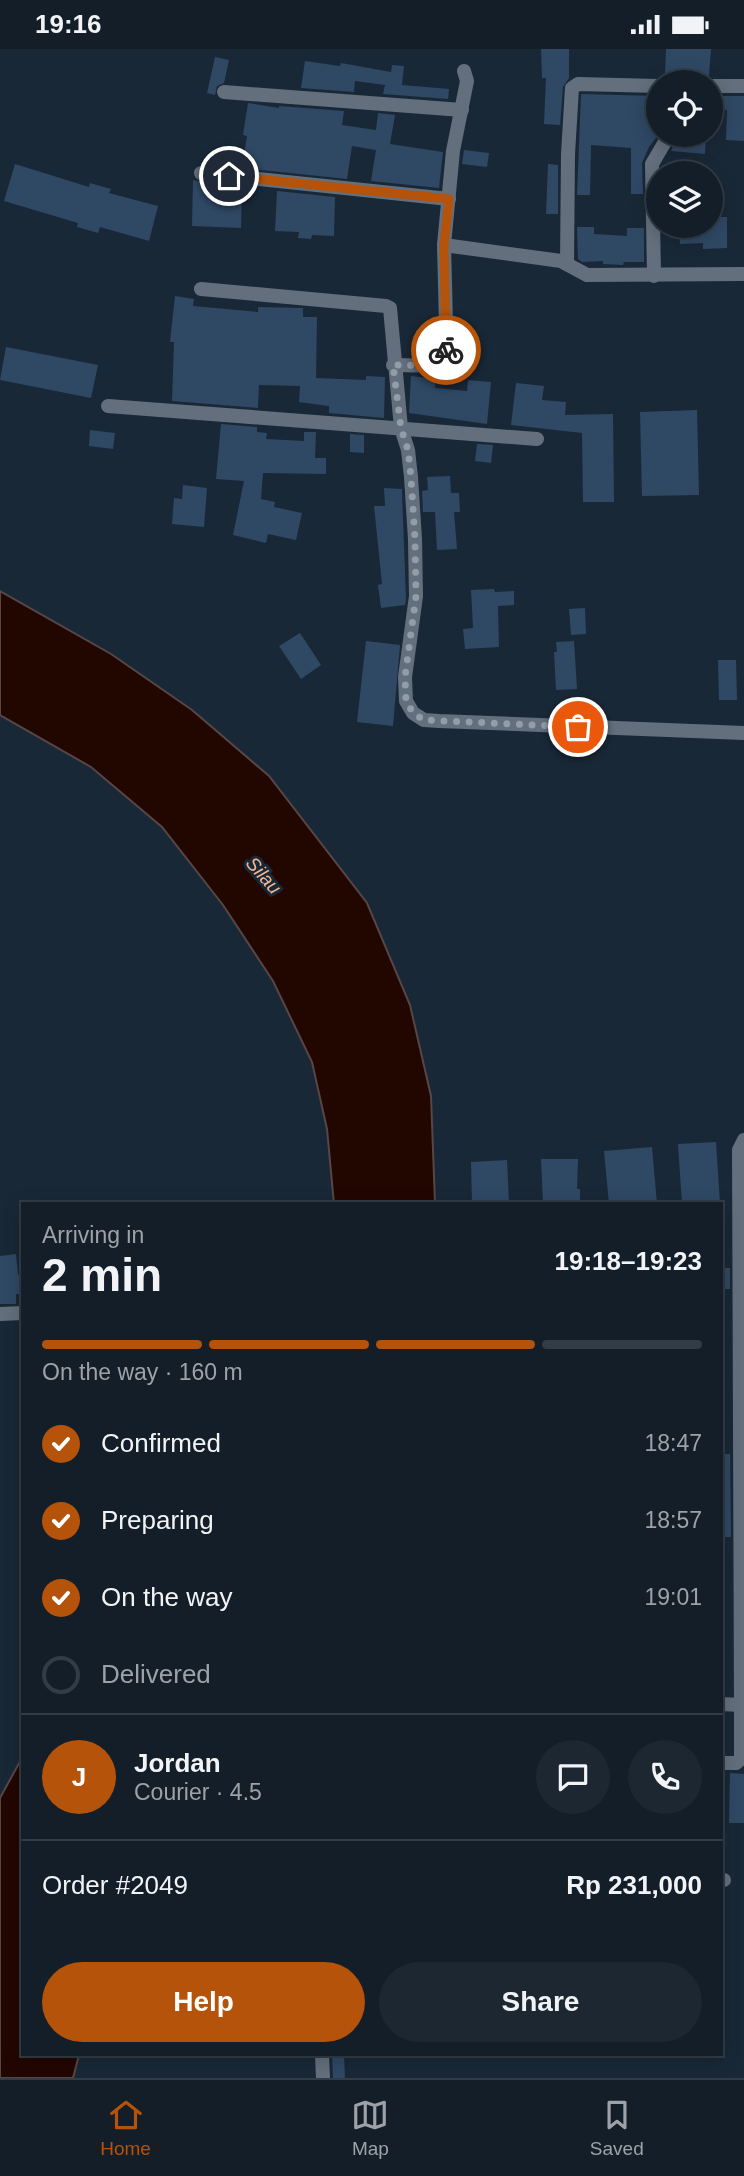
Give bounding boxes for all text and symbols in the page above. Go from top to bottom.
text: 19:16 [35,9,102,39]
map controls [646,70,723,238]
button: locate [646,70,723,147]
pin [199,146,259,206]
icon: home [210,157,248,195]
button: layers [646,161,723,238]
courier [411,315,481,385]
icon: bike [427,331,465,369]
pin [548,697,608,757]
icon: bag [559,708,597,746]
water label: Silau [242,852,286,898]
text: Arriving in [42,1222,144,1248]
text: 19:18–19:23 [555,1246,702,1276]
text: 2 min [42,1249,162,1301]
text: On the way · 160 m [42,1359,243,1385]
icon: check [42,1425,80,1463]
text: Confirmed [101,1428,221,1458]
text: 18:47 [644,1430,702,1456]
icon: check [42,1502,80,1540]
text: Preparing [101,1505,214,1535]
text: 18:57 [644,1507,702,1533]
icon: check [42,1579,80,1617]
text: On the way [101,1582,233,1612]
text: 19:01 [644,1584,702,1610]
text: Delivered [101,1659,211,1689]
button: chat [536,1740,610,1814]
button: phone [628,1740,702,1814]
text: Jordan [134,1748,221,1778]
text: J [72,1762,86,1792]
text: Courier · 4.5 [134,1779,262,1805]
text: Order #2049 [42,1870,188,1900]
text: Rp 231,000 [566,1870,702,1900]
button: Help [42,1962,365,2042]
button: Share [379,1962,702,2042]
tab: Home [100,2096,151,2160]
tab: Map [351,2096,389,2160]
tab: Saved [590,2096,644,2160]

